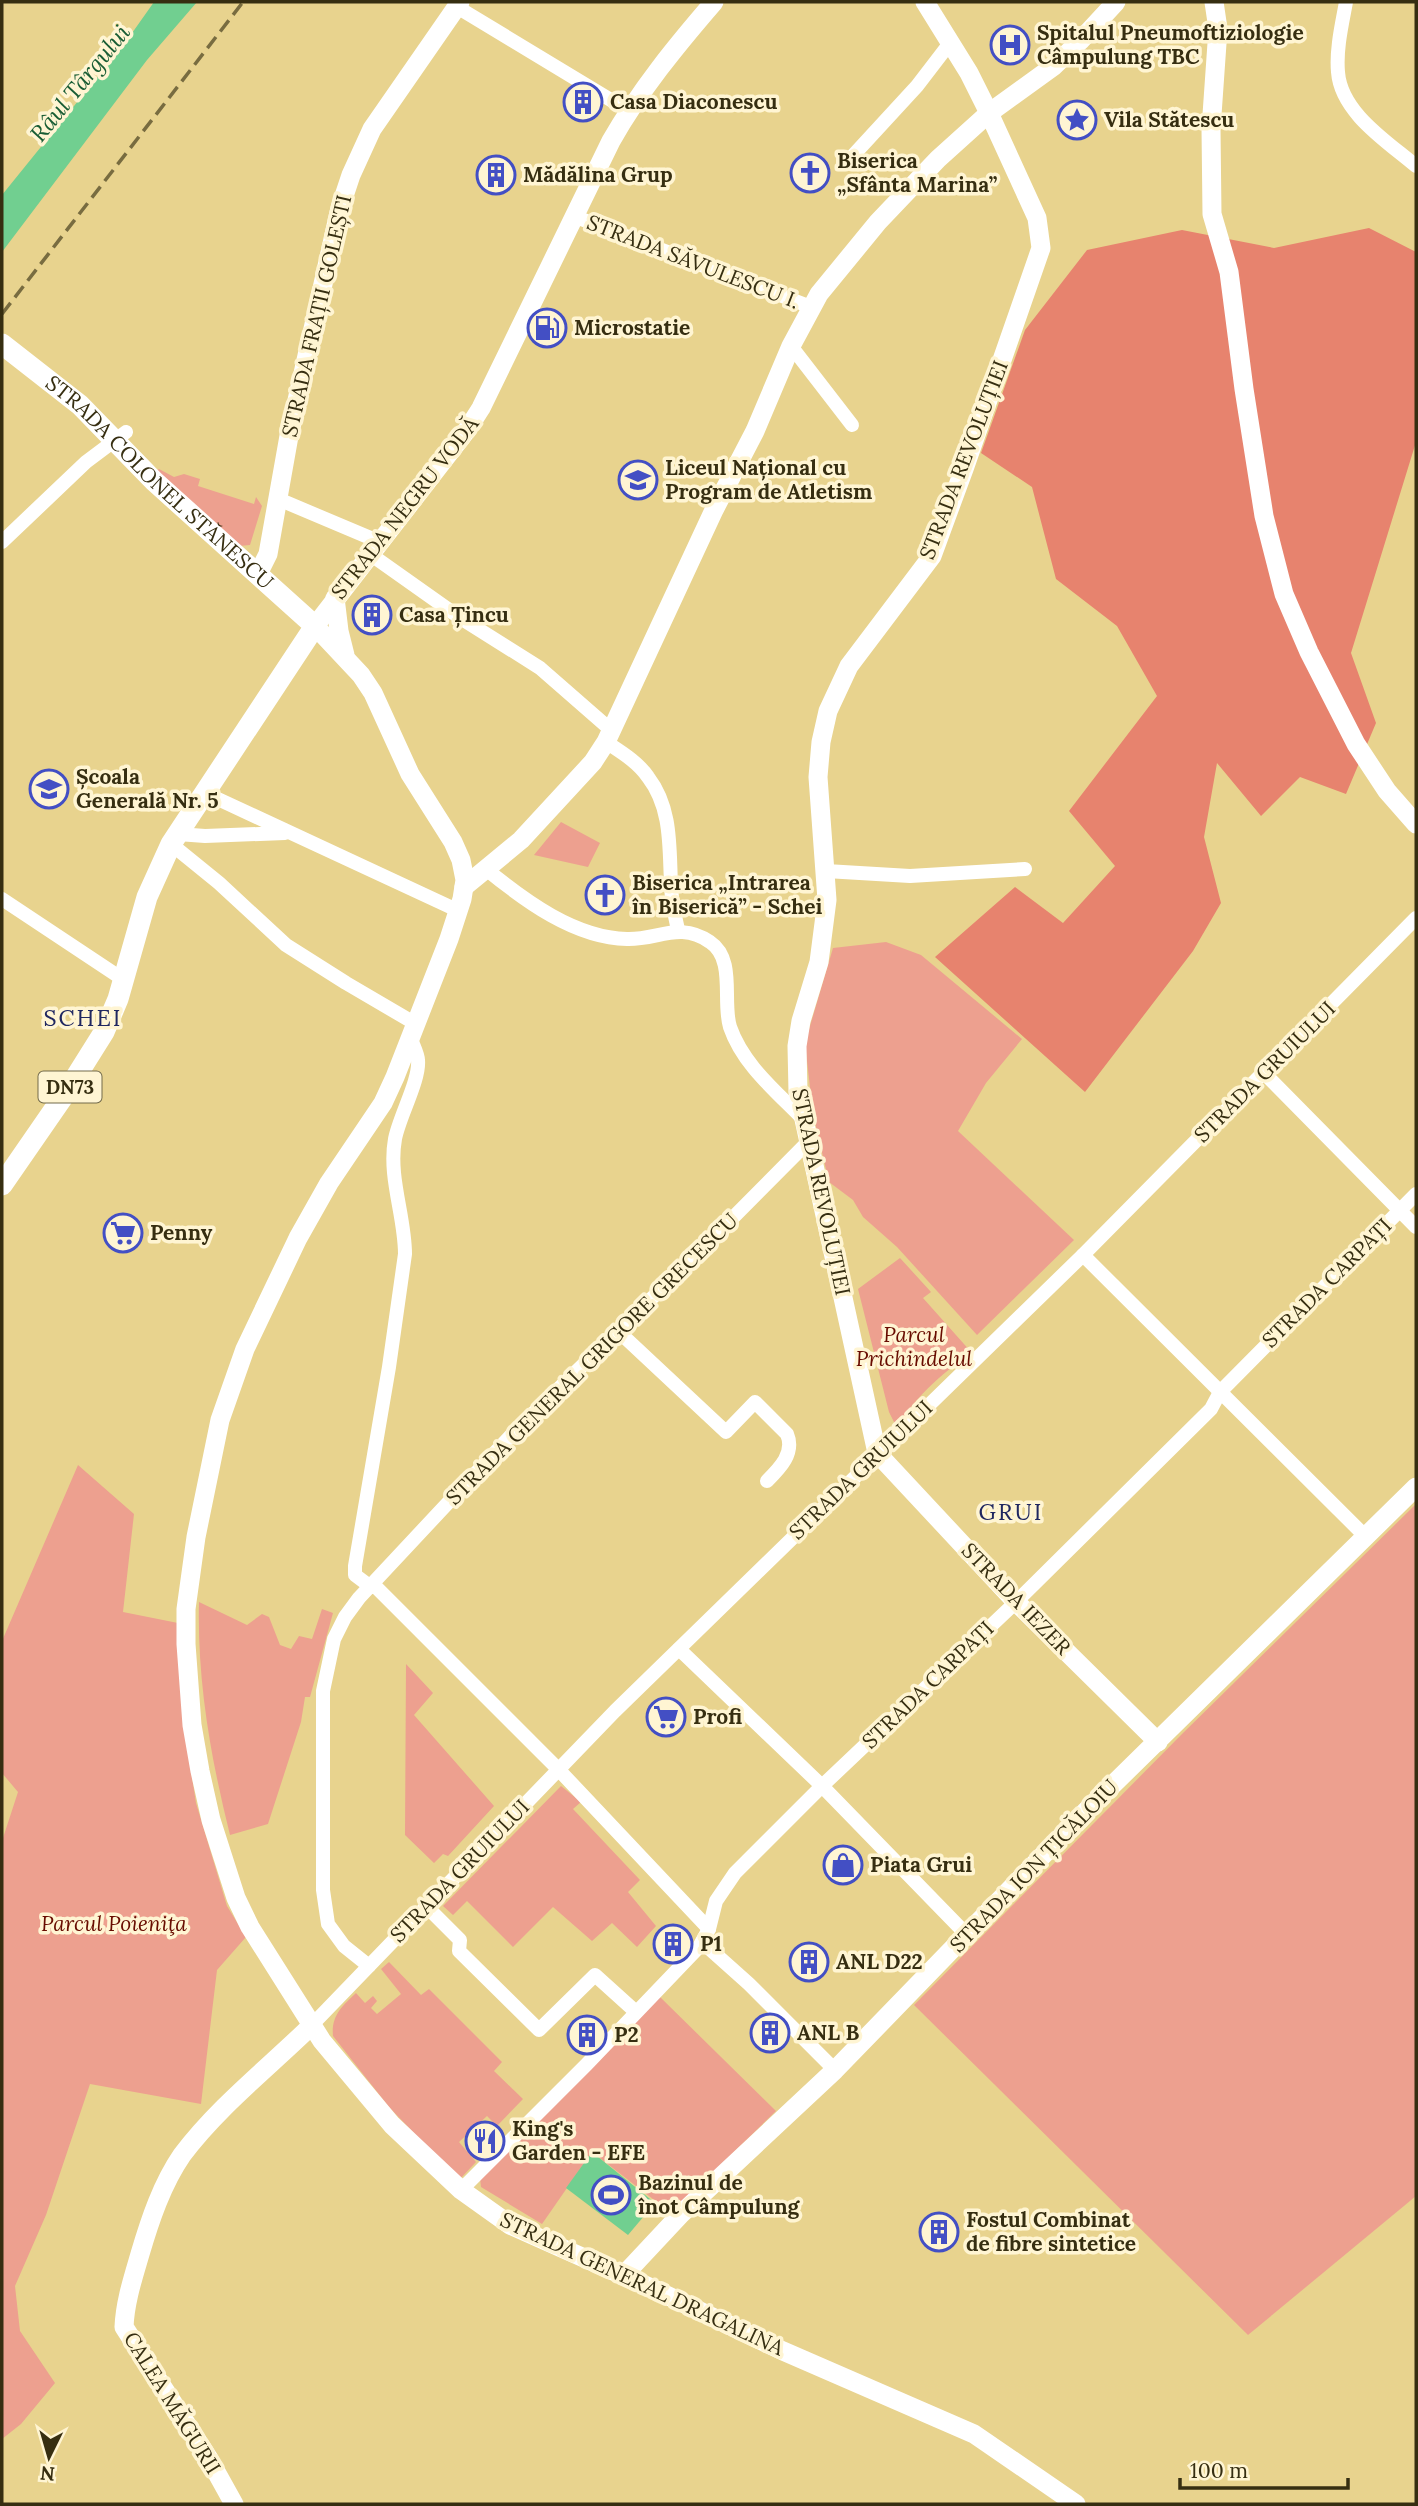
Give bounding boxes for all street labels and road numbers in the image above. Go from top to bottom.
street label: STRADA FRAȚII GOLEȘTI [275,192,358,440]
street label: STRADA SĂVULESCU I. [583,208,803,315]
street label: STRADA REVOLUȚIEI [913,356,1014,563]
street label: STRADA COLONEL STĂNESCU [40,369,280,595]
street label: STRADA NEGRU VODĂ [325,410,485,604]
street label: STRADA GRUIULUI [1188,995,1341,1148]
road number: DN73 [38,1072,102,1102]
street label: STRADA REVOLUȚIEI [786,1086,857,1298]
street label: STRADA GENERAL GRIGORE GRECESCU [440,1207,744,1510]
street label: STRADA CARPAȚI [1256,1212,1397,1353]
street label: STRADA GRUIULUI [783,1394,938,1545]
street label: STRADA IEZER [956,1537,1077,1661]
street label: STRADA CARPAȚI [856,1615,999,1754]
street label: STRADA ION ȚICĂLOIU [944,1773,1124,1958]
street label: STRADA GRUIULUI [384,1793,535,1948]
street label: STRADA GENERAL DRAGALINA [496,2206,789,2362]
street label: CALEA MĂGURII [118,2327,227,2479]

